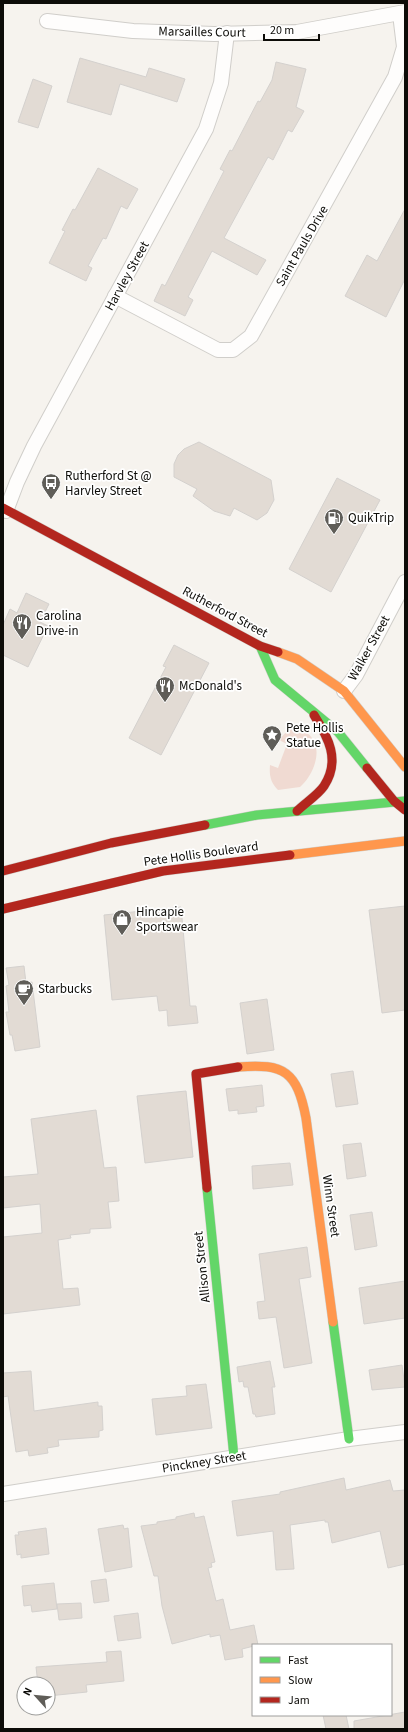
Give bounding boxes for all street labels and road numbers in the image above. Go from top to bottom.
street label: Marsailles Court [158,22,246,42]
street label: Saint Pauls Drive [272,202,332,290]
street label: Harvley Street [100,237,154,314]
street label: Rutherford Street [179,582,271,642]
street label: Walker Street [344,612,395,684]
street label: Pete Hollis Boulevard [143,837,259,871]
street label: Winn Street [318,1174,344,1239]
street label: Allison Street [189,1230,215,1304]
street label: Pinckney Street [161,1446,248,1478]

